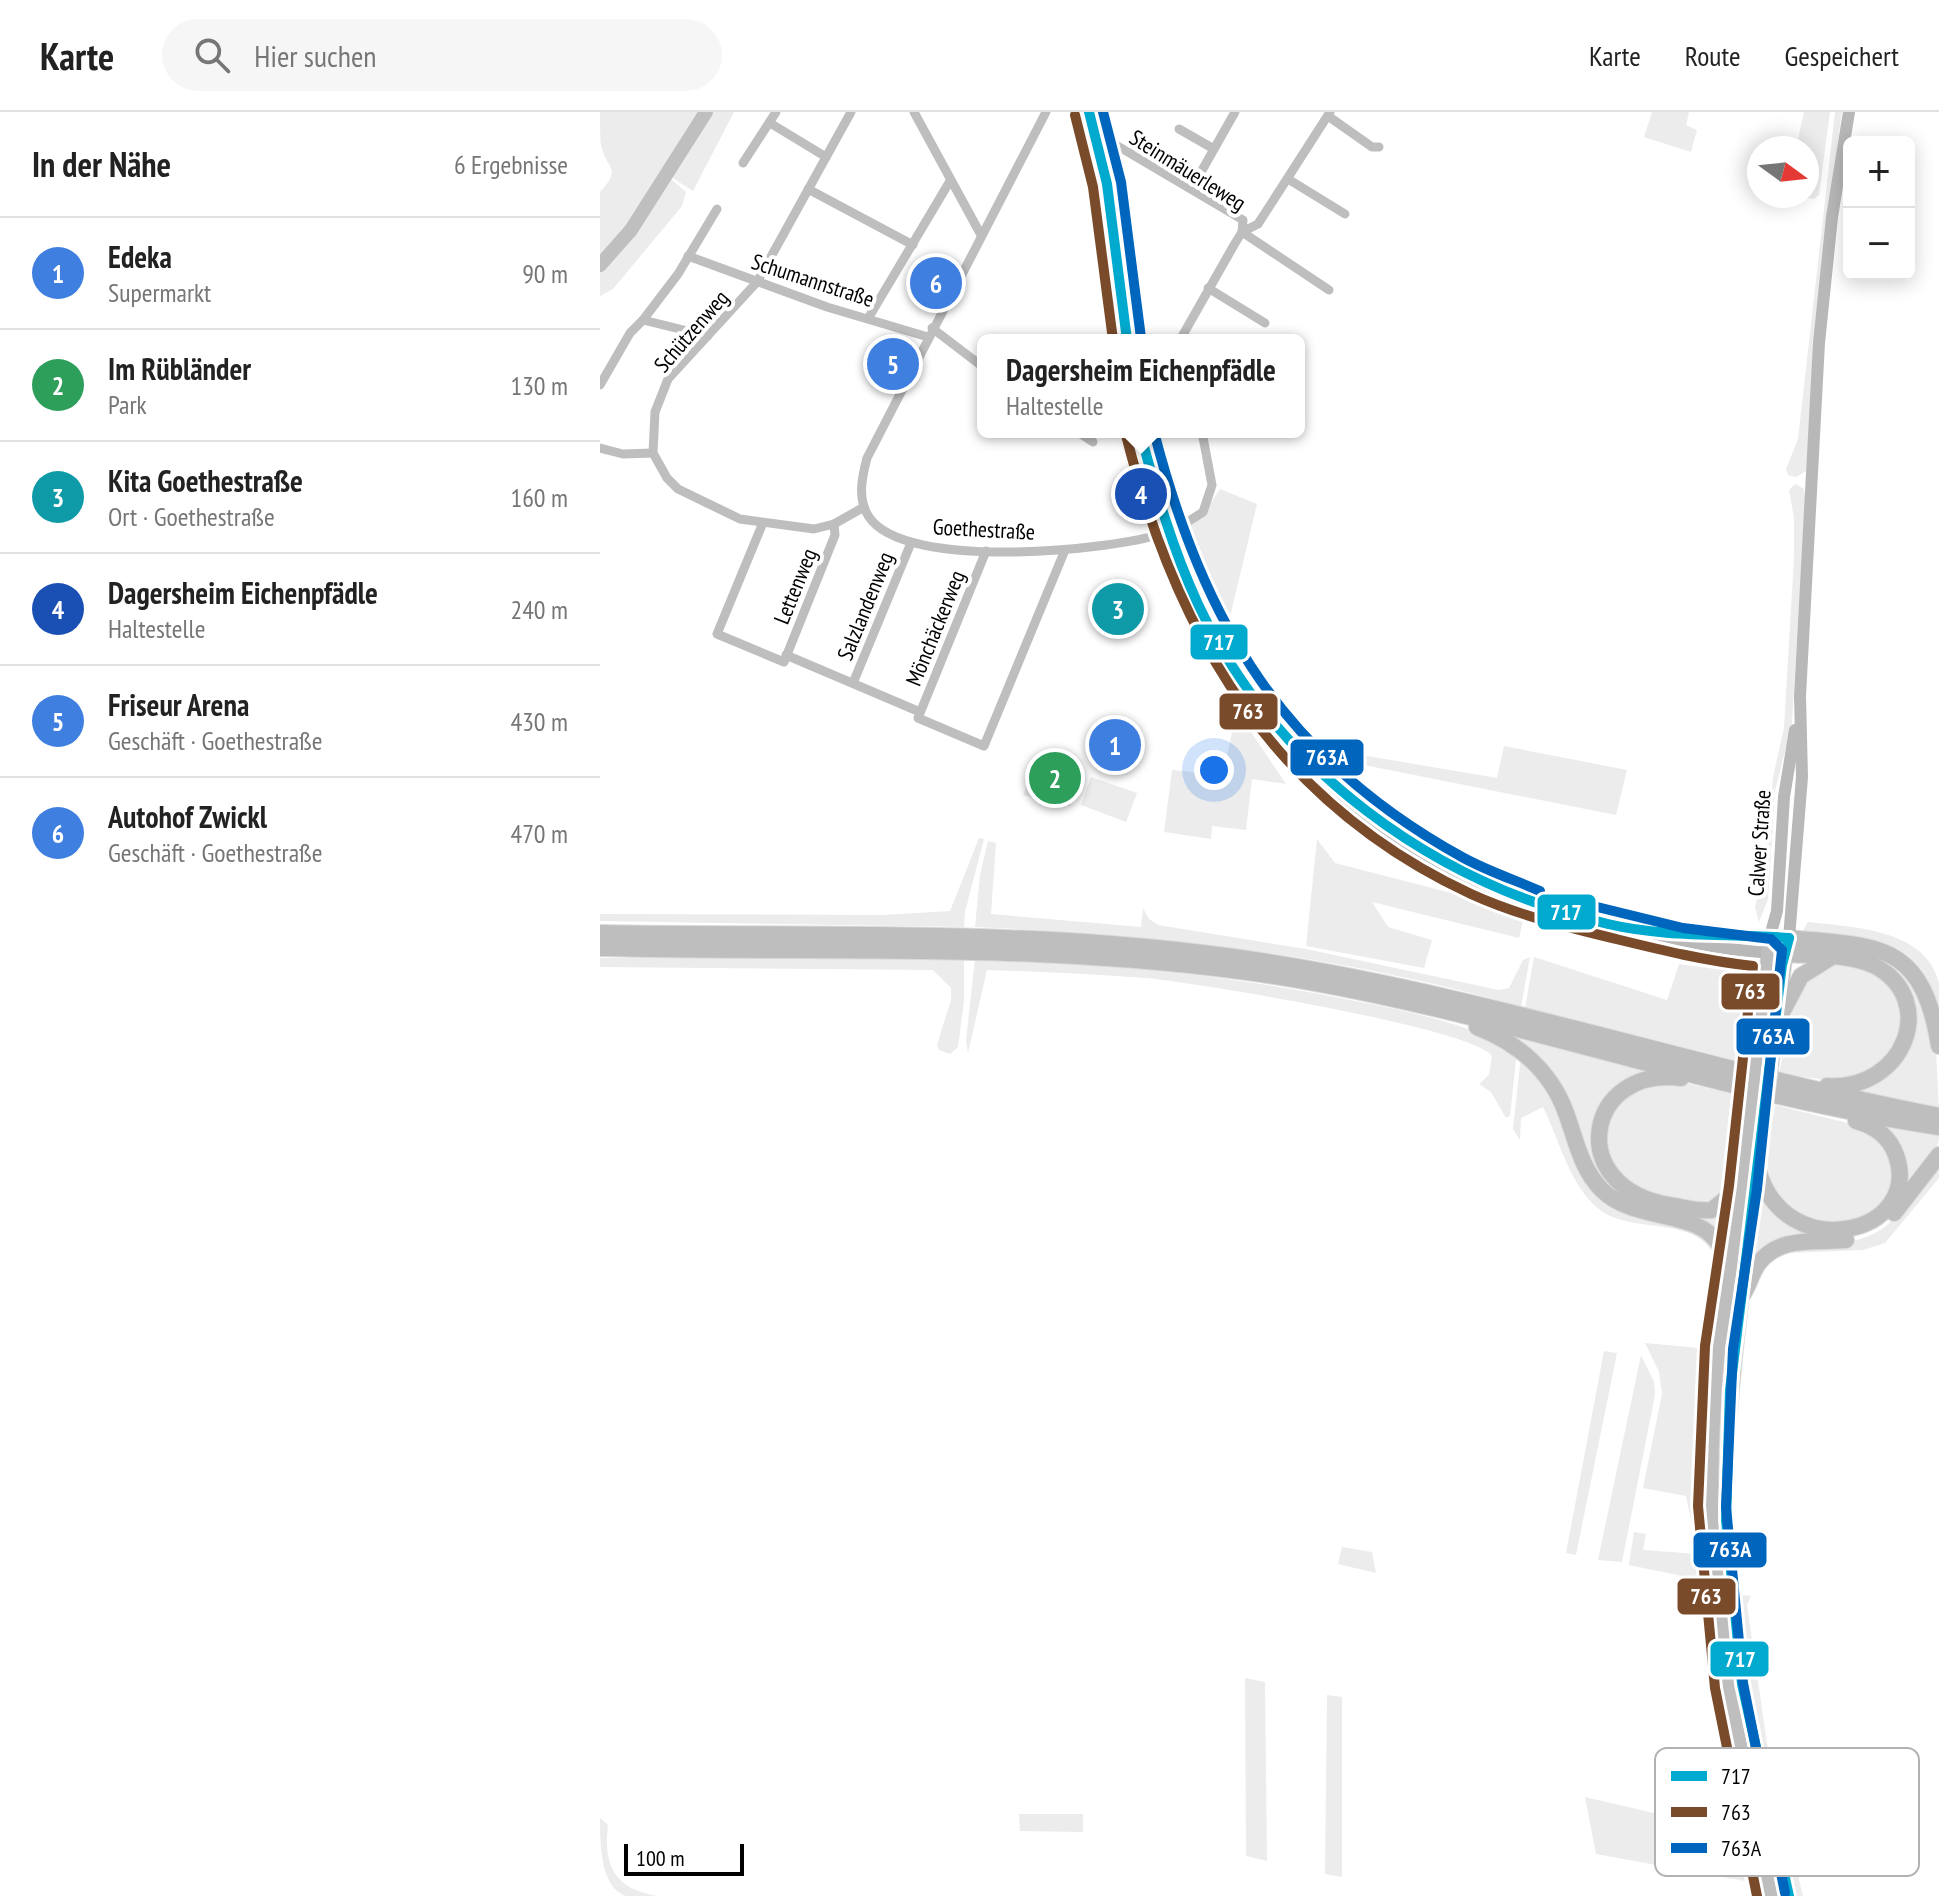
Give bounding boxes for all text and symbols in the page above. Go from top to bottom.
search box [162,19,722,91]
text: Karte [40,31,114,80]
icon: search [190,33,234,77]
text: Hier suchen [254,36,376,75]
text: Karte [1589,37,1641,74]
text: Route [1685,37,1740,74]
text: Gespeichert [1784,37,1899,74]
street label: Steinmäuerleweg [1125,123,1251,217]
north arrow [1747,136,1819,208]
map controls [1843,136,1915,280]
button: + [1843,136,1915,208]
text: In der Nähe [32,142,171,186]
text: 6 Ergebnisse [454,148,568,181]
button: − [1843,208,1915,280]
text: Edeka [108,237,172,276]
street label: Schumannstraße [748,247,878,313]
pin: 6 [910,253,962,313]
text: 1 [52,257,64,290]
text: 90 m [522,257,568,290]
text: Supermarkt [108,276,211,309]
street label: Schützenweg [648,284,734,378]
pin: 5 [867,334,919,394]
popup [977,334,1305,438]
text: Im Rübländer [108,349,251,388]
text: Dagersheim Eichenpfädle [1006,350,1276,389]
text: 2 [52,369,64,402]
text: 130 m [510,369,568,402]
text: Park [108,388,147,421]
text: Haltestelle [1006,389,1103,422]
text: Kita Goethestraße [108,461,303,500]
pin: 4 [1115,464,1167,524]
text: 3 [52,481,64,514]
text: 160 m [510,481,568,514]
text: Ort · Goethestraße [108,500,275,533]
street label: Goethestraße [932,512,1036,546]
street label: Lettenweg [767,544,823,628]
street label: Salzlandenweg [831,548,899,664]
street label: Mönchäckerweg [899,566,971,690]
text: Dagersheim Eichenpfädle [108,573,378,612]
pin: 3 [1092,579,1144,639]
text: 4 [52,593,64,626]
text: 240 m [510,593,568,626]
text: Haltestelle [108,612,205,645]
line badge: 717 [1189,623,1249,661]
text: 717 [1203,628,1235,656]
text: Friseur Arena [108,685,249,724]
line badge: 763 [1218,692,1279,731]
text: 763 [1232,697,1264,725]
text: 5 [52,705,64,738]
text: 430 m [510,705,568,738]
pin: 1 [1089,715,1141,775]
text: Geschäft · Goethestraße [108,724,322,757]
line badge: 763A [1289,738,1365,777]
text: 763A [1306,743,1349,771]
pin: 2 [1029,748,1081,808]
your location [1194,750,1234,790]
street label: Calwer Straße [1741,789,1777,897]
text: Autohof Zwickl [108,797,267,836]
text: 6 [52,817,64,850]
text: 470 m [510,817,568,850]
text: Geschäft · Goethestraße [108,836,322,869]
line badge: 717 [1536,893,1597,931]
text: 717 [1550,898,1582,926]
line badge: 763 [1720,972,1781,1011]
text: 763 [1734,977,1766,1005]
line badge: 763A [1735,1017,1811,1056]
text: 763A [1752,1022,1795,1050]
line badge: 763A [1692,1531,1768,1569]
text: 763A [1709,1535,1752,1563]
line badge: 763 [1676,1577,1737,1616]
text: 763 [1690,1582,1722,1610]
line badge: 717 [1709,1640,1770,1678]
text: 717 [1724,1645,1756,1673]
legend [1655,1748,1919,1876]
text: 717 [1721,1762,1751,1790]
text: 763 [1721,1798,1751,1826]
text: 763A [1721,1834,1762,1862]
scale bar [624,1840,744,1876]
text: 100 m [636,1844,685,1872]

